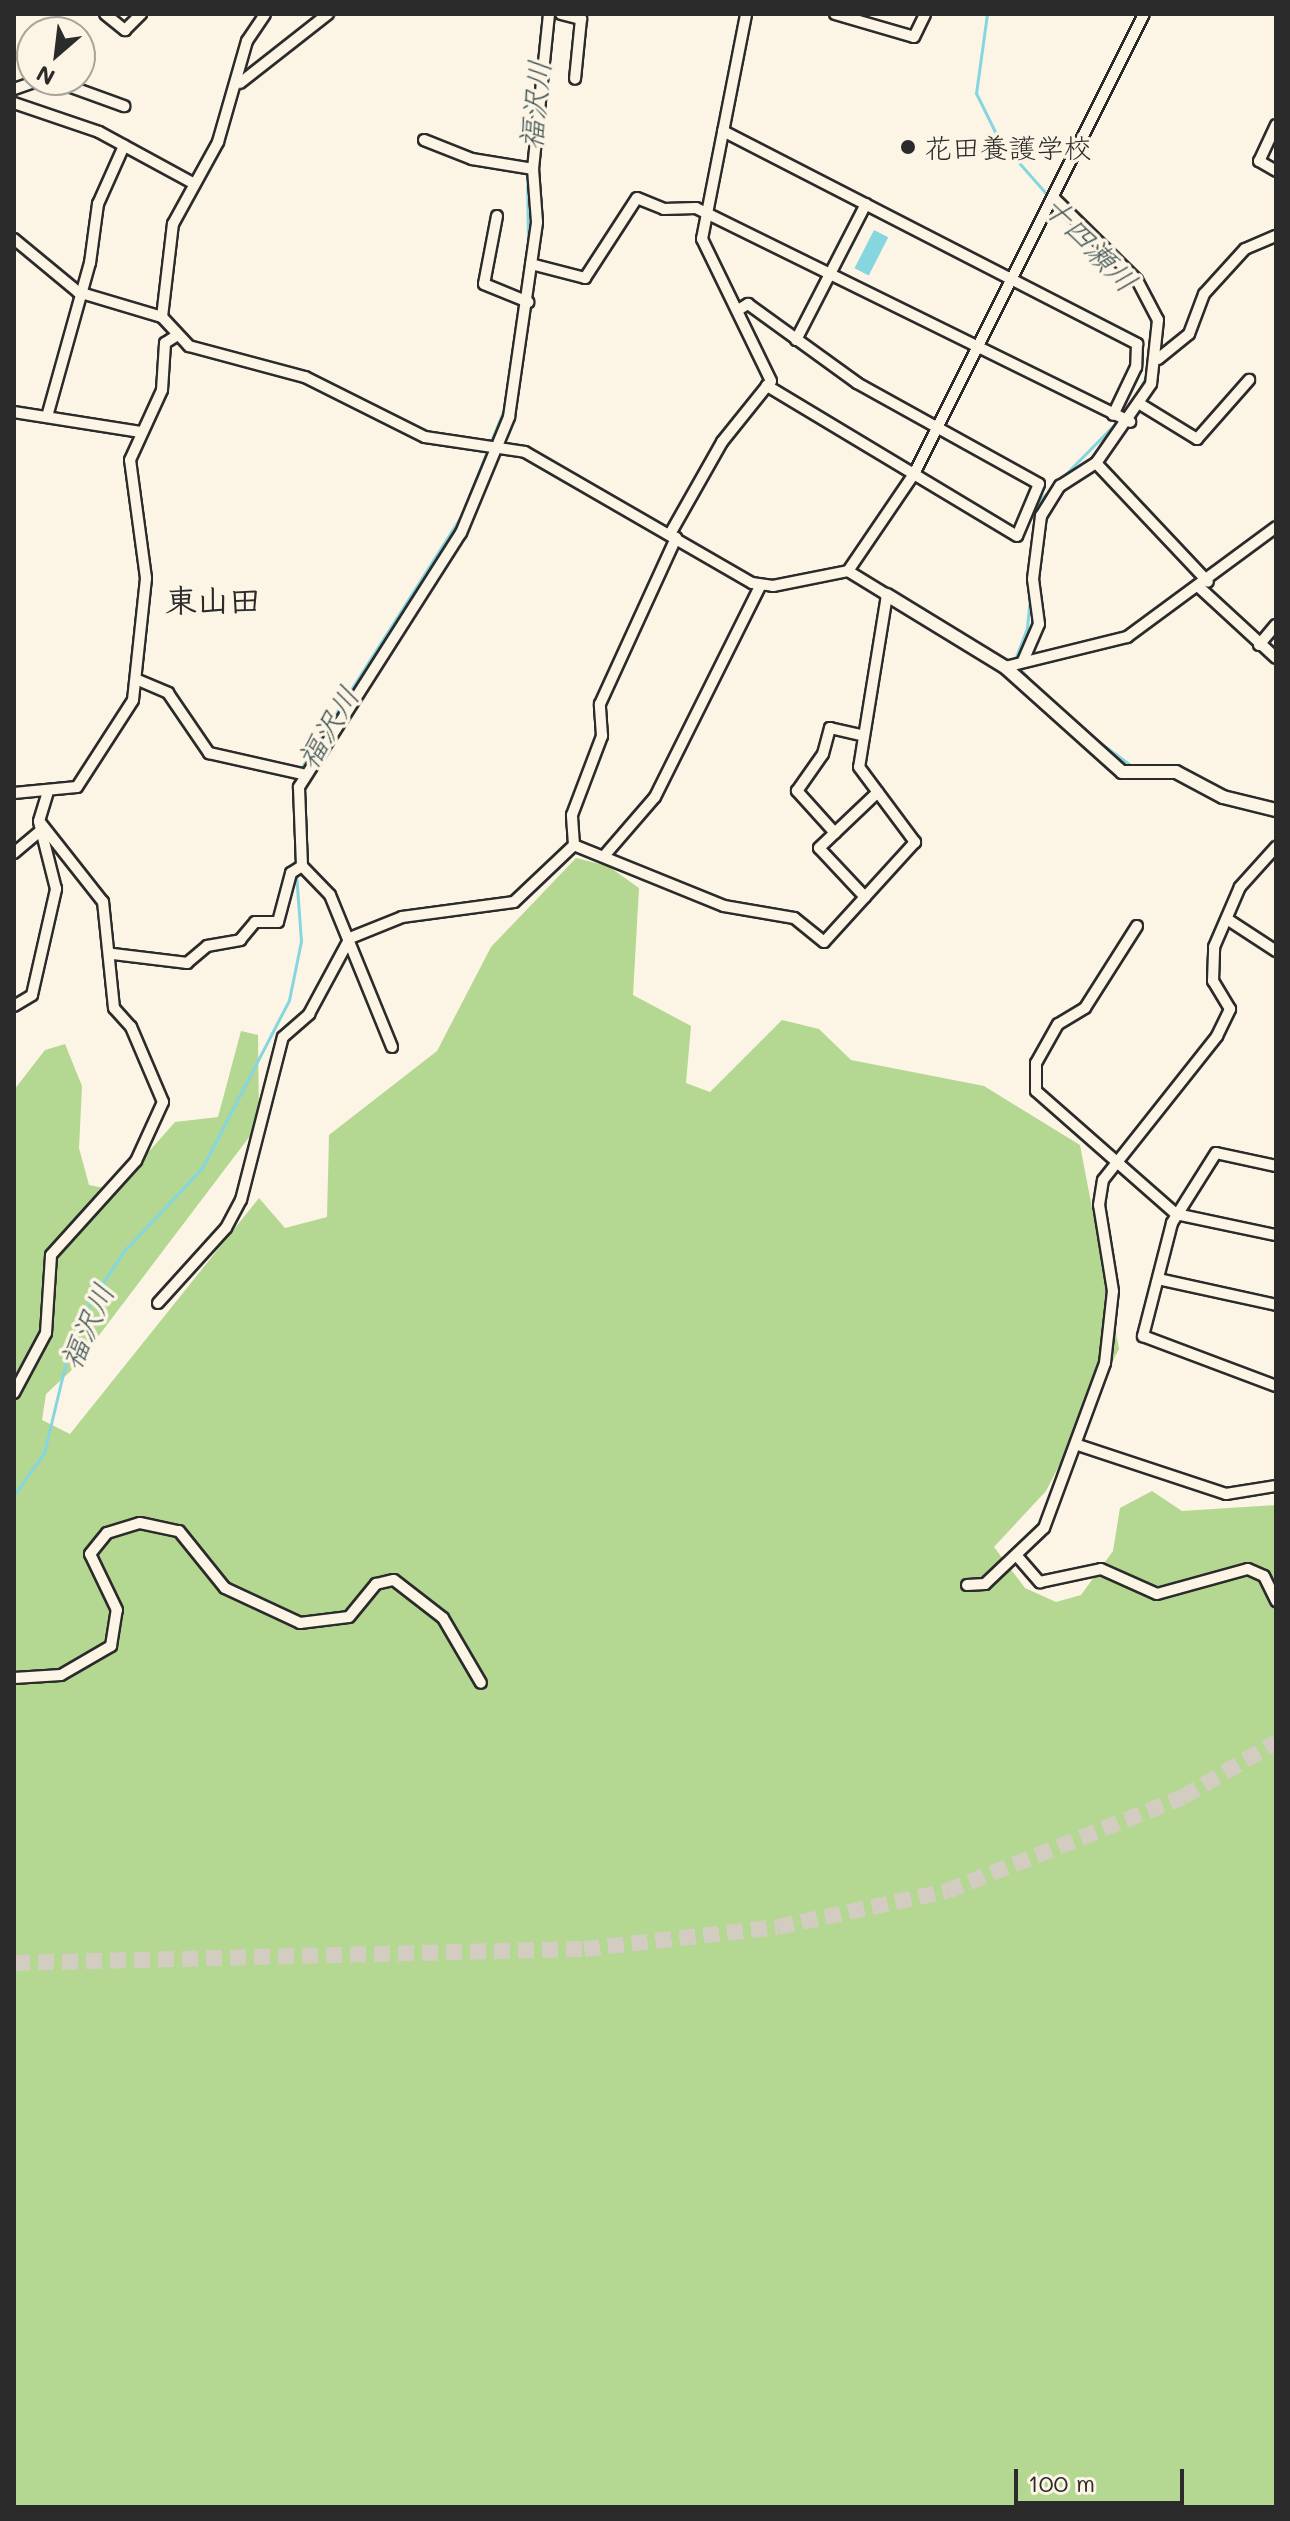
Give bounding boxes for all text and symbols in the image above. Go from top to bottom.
north arrow [16,16,96,96]
water label: 福沢川 [511,58,557,152]
text: N [31,59,60,93]
place label: 花田養護学校 [924,130,1092,164]
marker: 花田養護学校 [899,138,917,156]
water label: 十四瀬川 [1036,187,1146,299]
district label: 東山田 [165,580,261,618]
water label: 福沢川 [288,679,366,775]
water label: 福沢川 [51,1278,121,1374]
scale bar [1018,2453,1188,2503]
text: 100 m [1028,2467,1095,2498]

